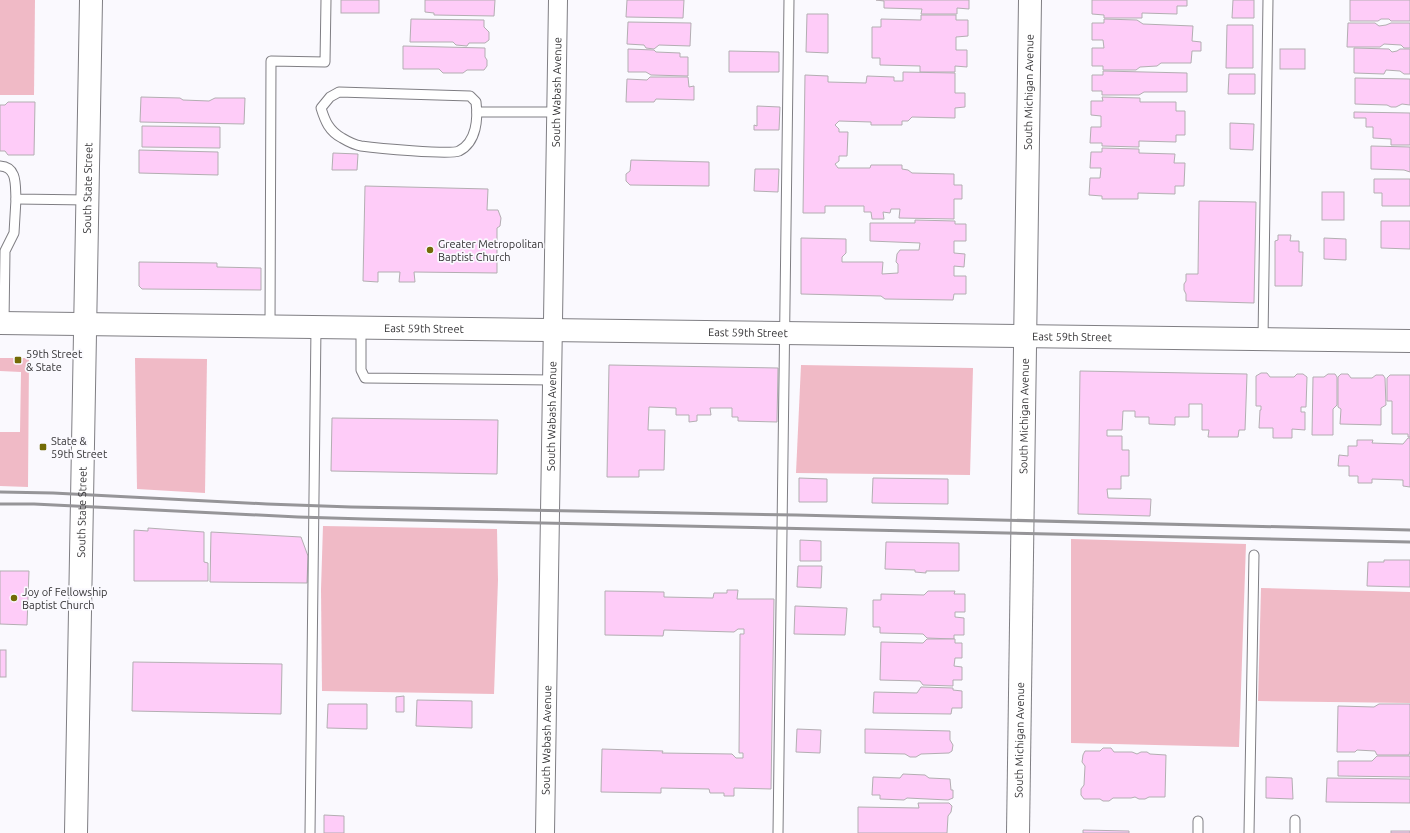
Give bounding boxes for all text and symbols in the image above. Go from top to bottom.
street label: South Michigan Avenue [1022,34,1036,150]
street label: South Wabash Avenue [550,37,563,147]
street label: South State Street [81,142,94,234]
place label: Greater Metropolitan Baptist Church [438,238,543,263]
marker: Greater Metropolitan Baptist Church [425,245,435,255]
street label: East 59th Street [384,322,465,335]
street label: East 59th Street [708,326,789,339]
street label: East 59th Street [1032,330,1113,343]
place label: 59th Street & State [26,348,83,373]
marker: 59th Street & State [13,355,23,365]
street label: South Michigan Avenue [1017,358,1031,474]
street label: South Wabash Avenue [545,361,558,471]
place label: State & 59th Street [51,435,108,460]
marker: State & 59th Street [38,442,48,452]
street label: South State Street [75,466,89,558]
place label: Joy of Fellowship Baptist Church [22,586,108,611]
marker: Joy of Fellowship Baptist Church [9,593,19,603]
street label: South Michigan Avenue [1013,682,1026,798]
street label: South Wabash Avenue [540,685,553,795]

